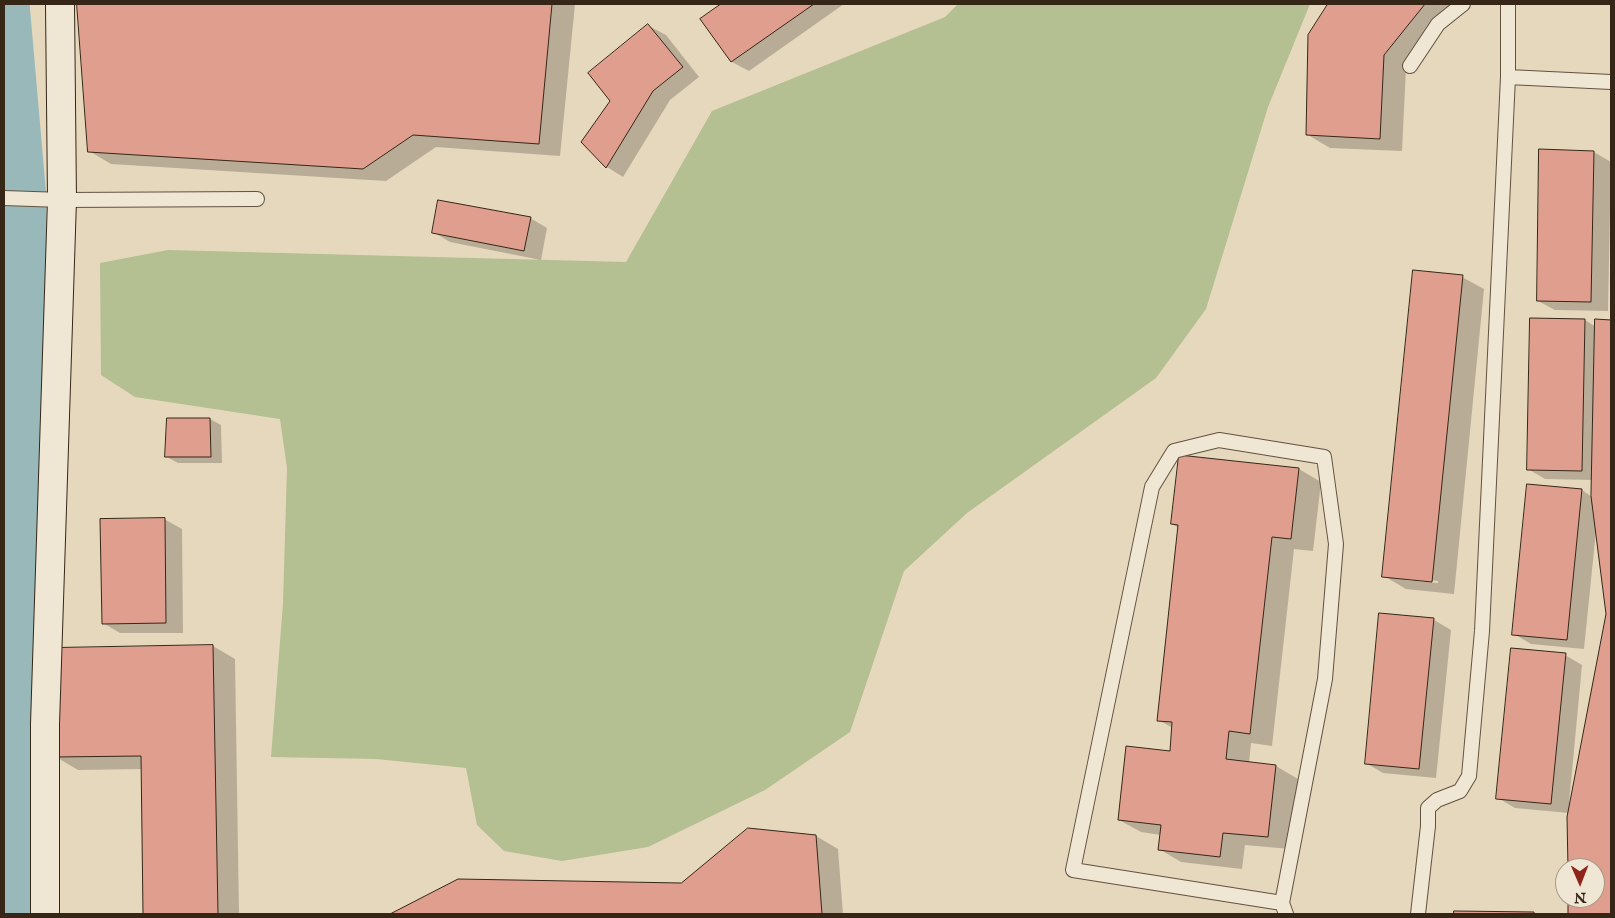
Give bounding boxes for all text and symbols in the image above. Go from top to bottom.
north arrow [1555,858,1605,908]
text: N [1574,888,1586,906]

